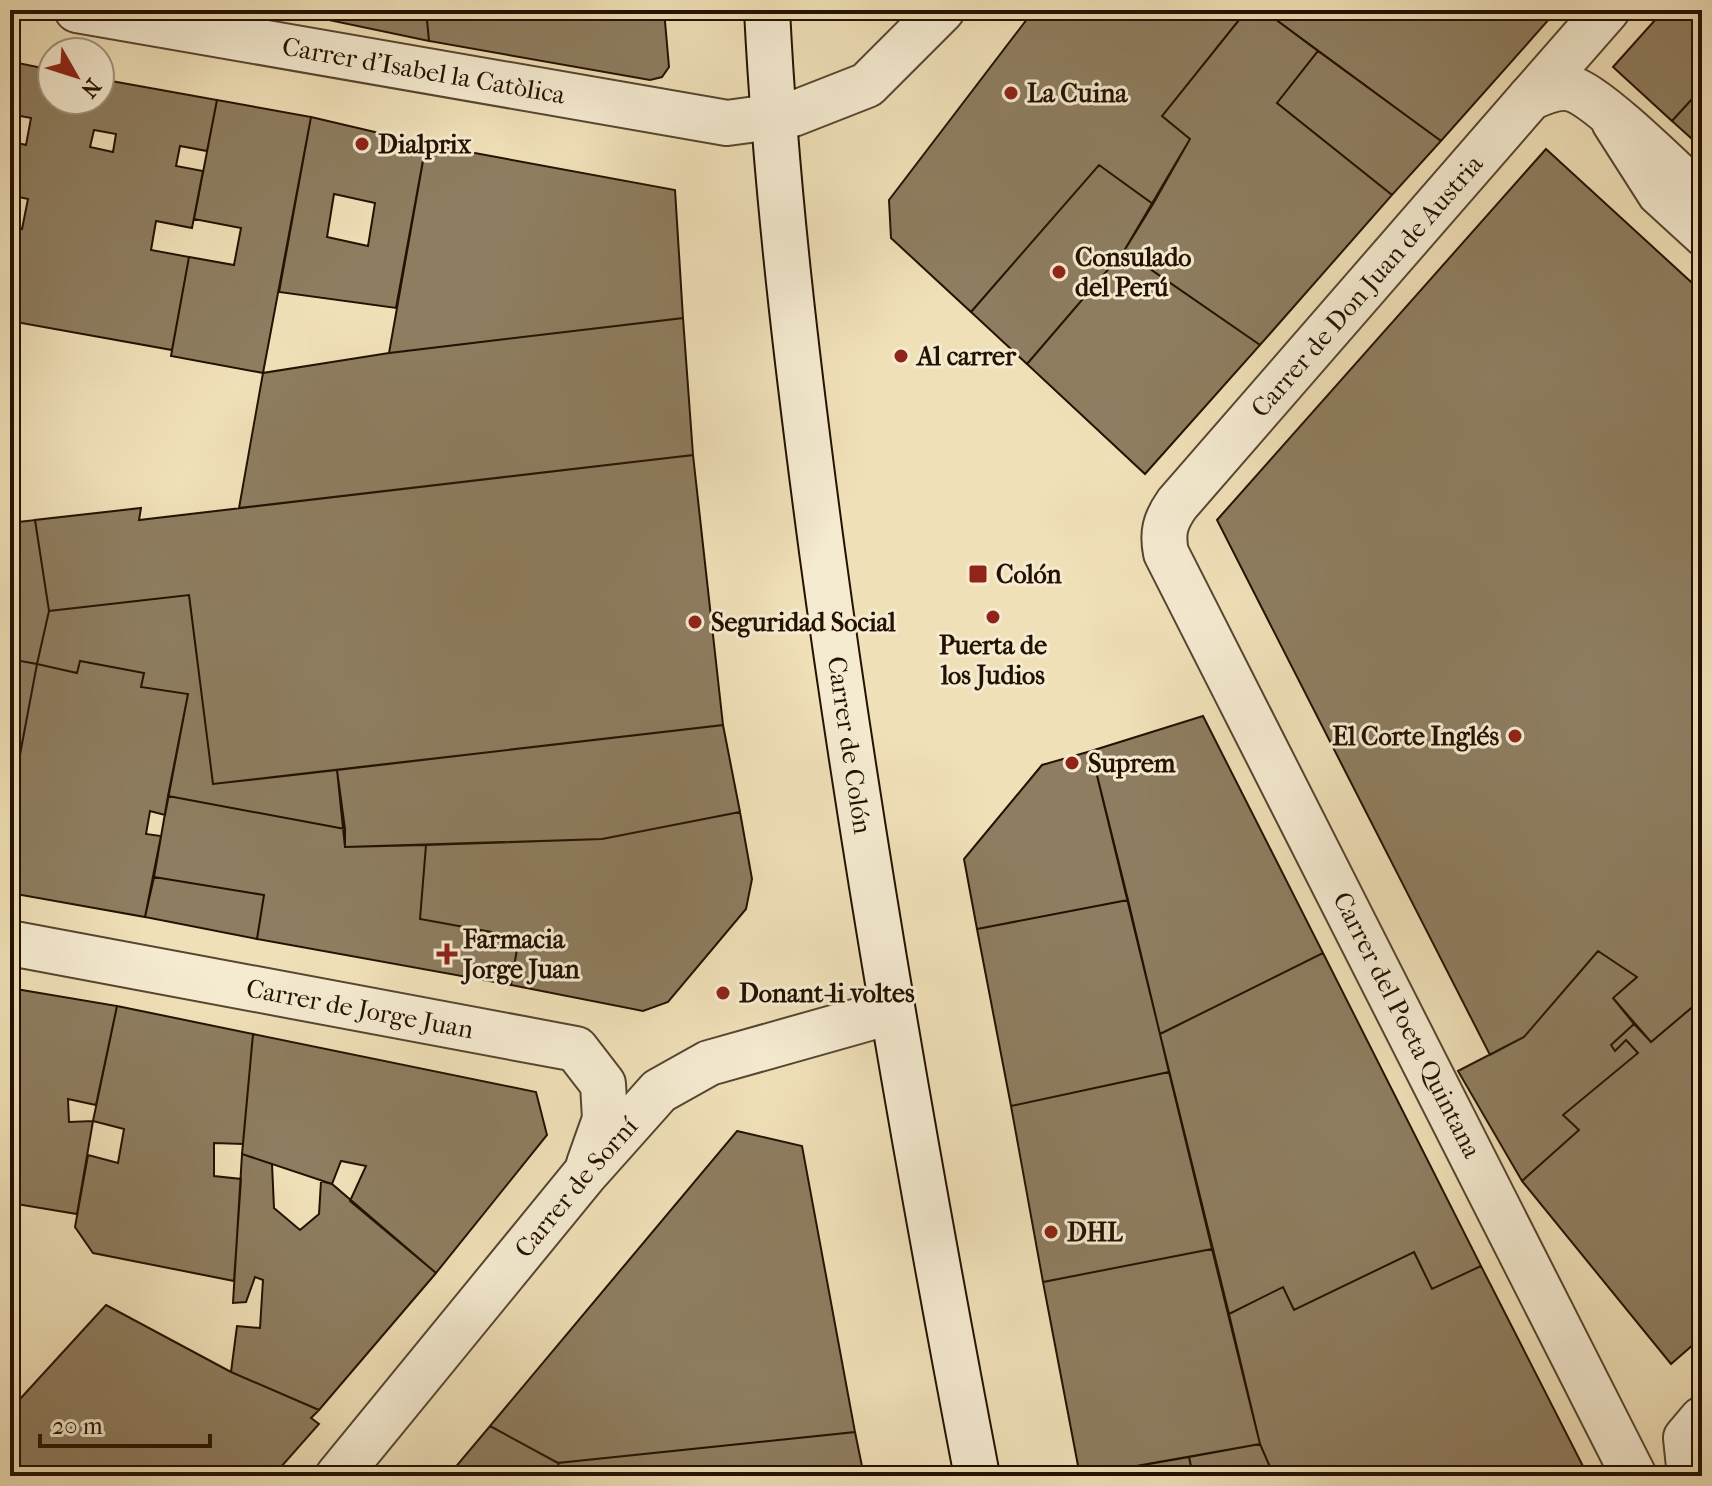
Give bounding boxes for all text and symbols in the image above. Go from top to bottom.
street label: Carrer d'Isabel la Catòlica [280,30,569,110]
north arrow [36,36,116,116]
text: N [75,73,106,103]
place label: La Cuina [1027,78,1128,109]
marker: La Cuina [1002,84,1020,102]
place label: Dialprix [378,129,471,160]
marker: Dialprix [353,135,371,153]
street label: Carrer de Don Juan de Austria [1244,148,1490,423]
place label: Consulado del Perú [1075,242,1192,303]
marker: Consulado del Perú [1050,263,1068,281]
place label: Al carrer [915,341,1017,372]
marker: Al carrer [892,347,910,365]
place label: Colón [996,559,1062,590]
marker: Colón [967,563,989,585]
place label: Seguridad Social [711,607,897,638]
marker: Puerta de los Judios [984,608,1002,626]
marker: Seguridad Social [686,613,704,631]
place label: Puerta de los Judios [939,630,1047,691]
street label: Carrer de Colón [821,654,879,836]
place label: El Corte Inglés [1332,721,1499,752]
marker: El Corte Inglés [1506,727,1524,745]
place label: Suprem [1088,748,1176,779]
marker: Suprem [1063,754,1081,772]
street label: Carrer del Poeta Quintana [1326,887,1488,1164]
place label: Farmacia Jorge Juan [460,924,581,985]
marker: Farmacia Jorge Juan [438,945,456,963]
street label: Carrer de Jorge Juan [244,972,476,1045]
place label: Donant-li voltes [739,978,915,1009]
marker: Donant-li voltes [714,984,732,1002]
street label: Carrer de Sorní [508,1111,644,1264]
place label: DHL [1067,1217,1123,1248]
marker: DHL [1042,1223,1060,1241]
scale bar [40,1398,210,1448]
text: 20 m [52,1412,103,1440]

